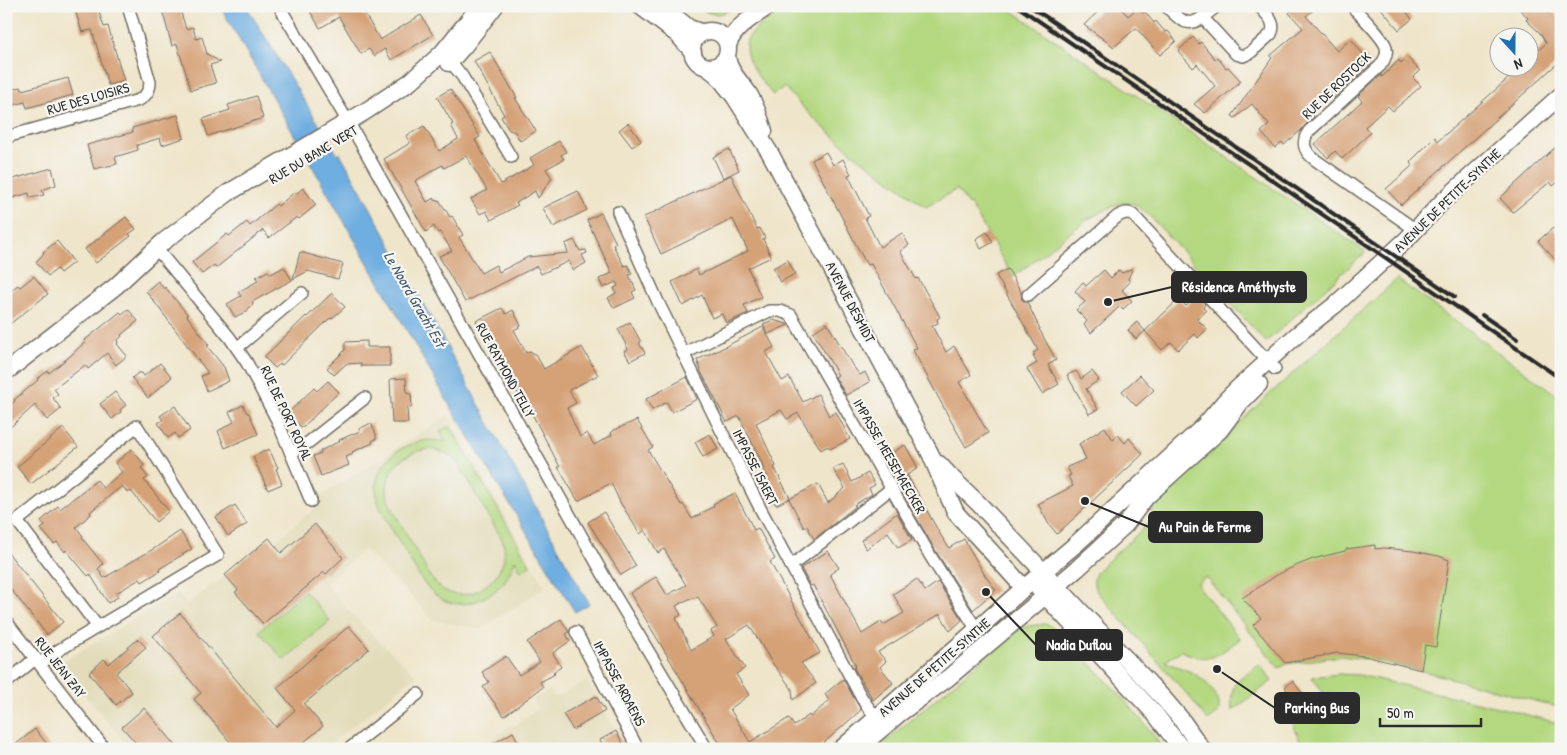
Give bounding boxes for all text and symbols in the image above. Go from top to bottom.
north arrow [1490,28,1540,78]
street label: RUE DE ROSTOCK [1297,47,1375,123]
text: N [1511,54,1526,75]
street label: RUE DES LOISIRS [45,77,132,119]
street label: RUE DU BANC VERT [265,120,361,188]
street label: AVENUE DE PETITE-SYNTHE [1389,144,1505,256]
water label: Le Noord Gracht Est [379,247,452,353]
street label: AVENUE DESMIDT [822,258,881,346]
callout: Résidence Améthyste [1172,272,1306,302]
text: Résidence Améthyste [1182,276,1296,298]
street label: RUE RAYMOND TELLY [472,319,540,421]
street label: RUE DE PORT ROYAL [257,363,317,463]
street label: IMPASSE MEESEMAECKER [849,395,931,517]
street label: IMPASSE ISAERT [729,426,784,509]
callout: Au Pain de Ferme [1149,512,1262,542]
text: Au Pain de Ferme [1159,516,1251,537]
street label: AVENUE DE PETITE-SYNTHE [874,613,994,721]
callout: Nadia Duflou [1036,630,1122,660]
street label: RUE JEAN ZAY [31,633,91,702]
text: Nadia Duflou [1046,634,1113,655]
street label: IMPASSE ARDAENS [590,637,651,730]
callout: Parking Bus [1275,693,1359,723]
scale bar [1380,695,1481,727]
text: Parking Bus [1285,697,1350,719]
text: 50 m [1387,702,1414,723]

